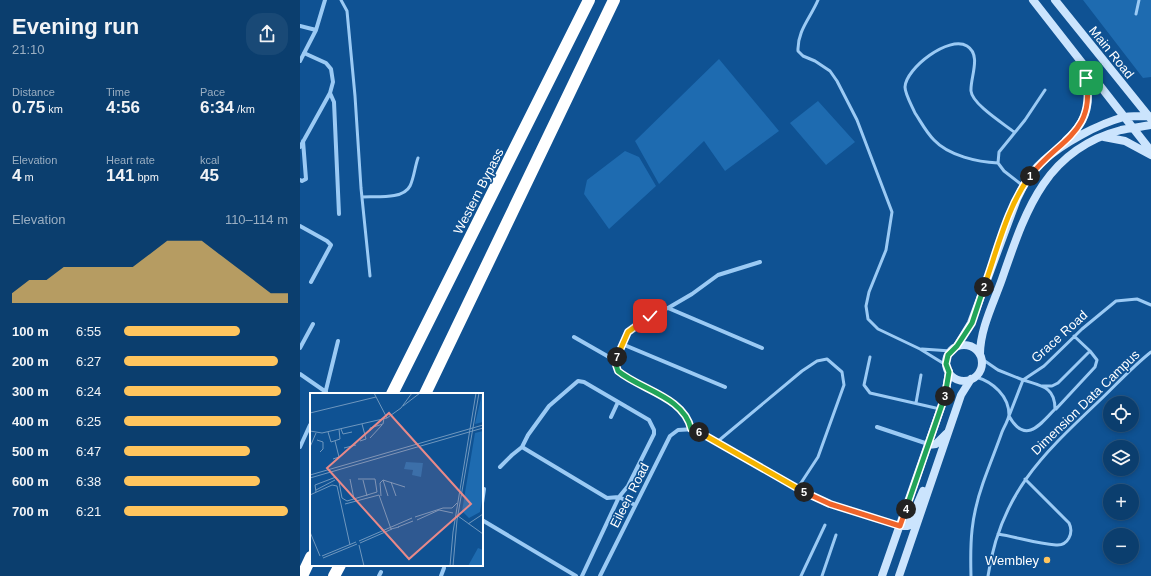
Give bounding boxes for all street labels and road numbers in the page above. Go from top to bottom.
street label: Main Road [1086,23,1137,81]
street label: Western Bypass [450,145,507,237]
street label: Grace Road [1028,307,1090,365]
street label: Dimension Data Campus [1028,346,1143,458]
street label: Eileen Road [607,460,652,530]

